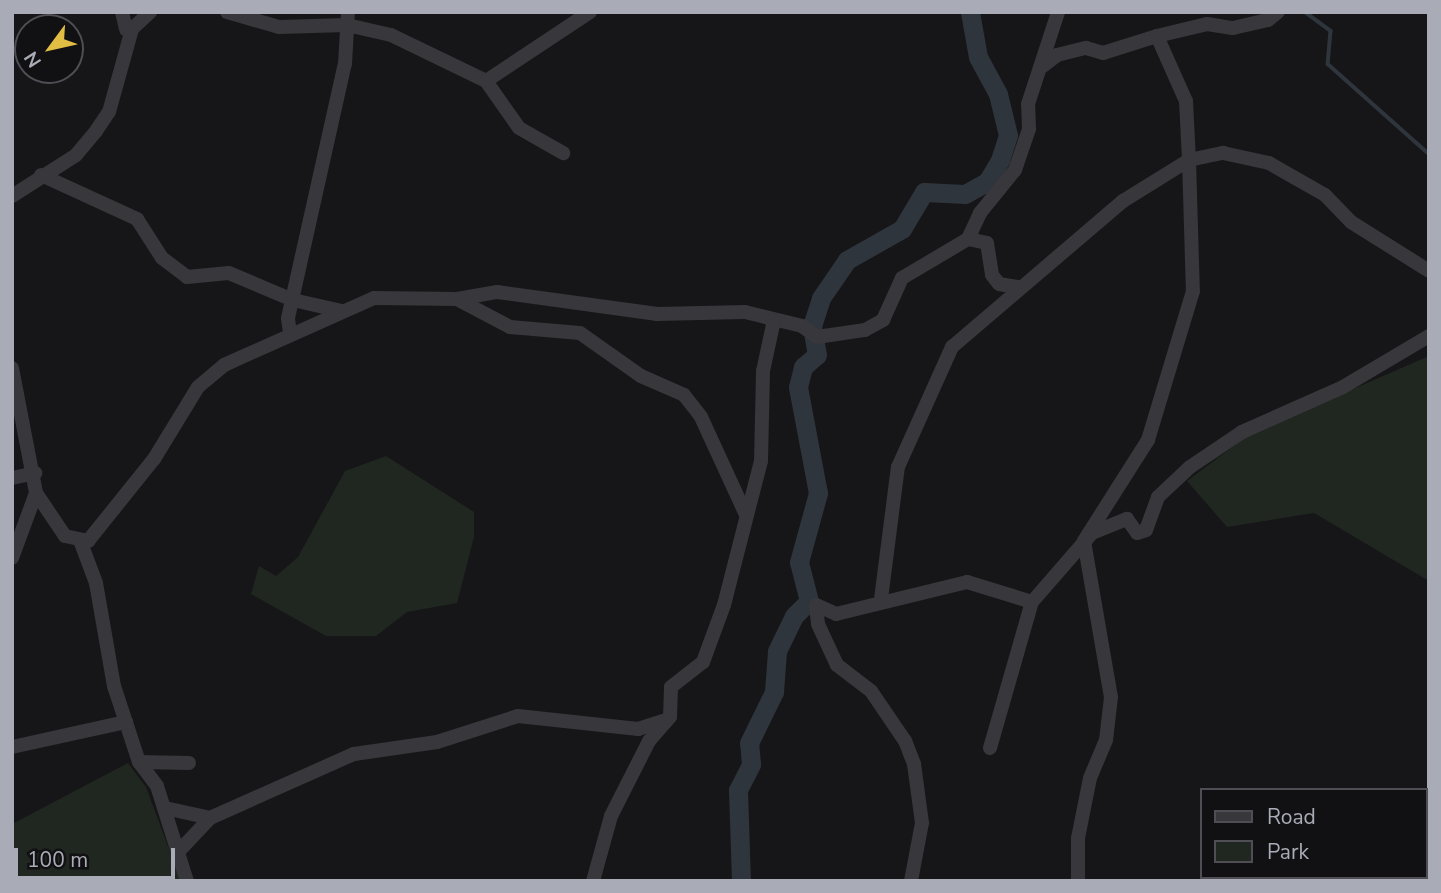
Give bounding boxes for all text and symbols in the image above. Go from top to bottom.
north arrow [14,14,84,84]
text: N [18,46,48,72]
legend [1200,788,1427,879]
text: Road [1267,803,1316,831]
scale bar [18,834,178,878]
text: Park [1267,838,1309,866]
text: 100 m [27,846,88,874]

